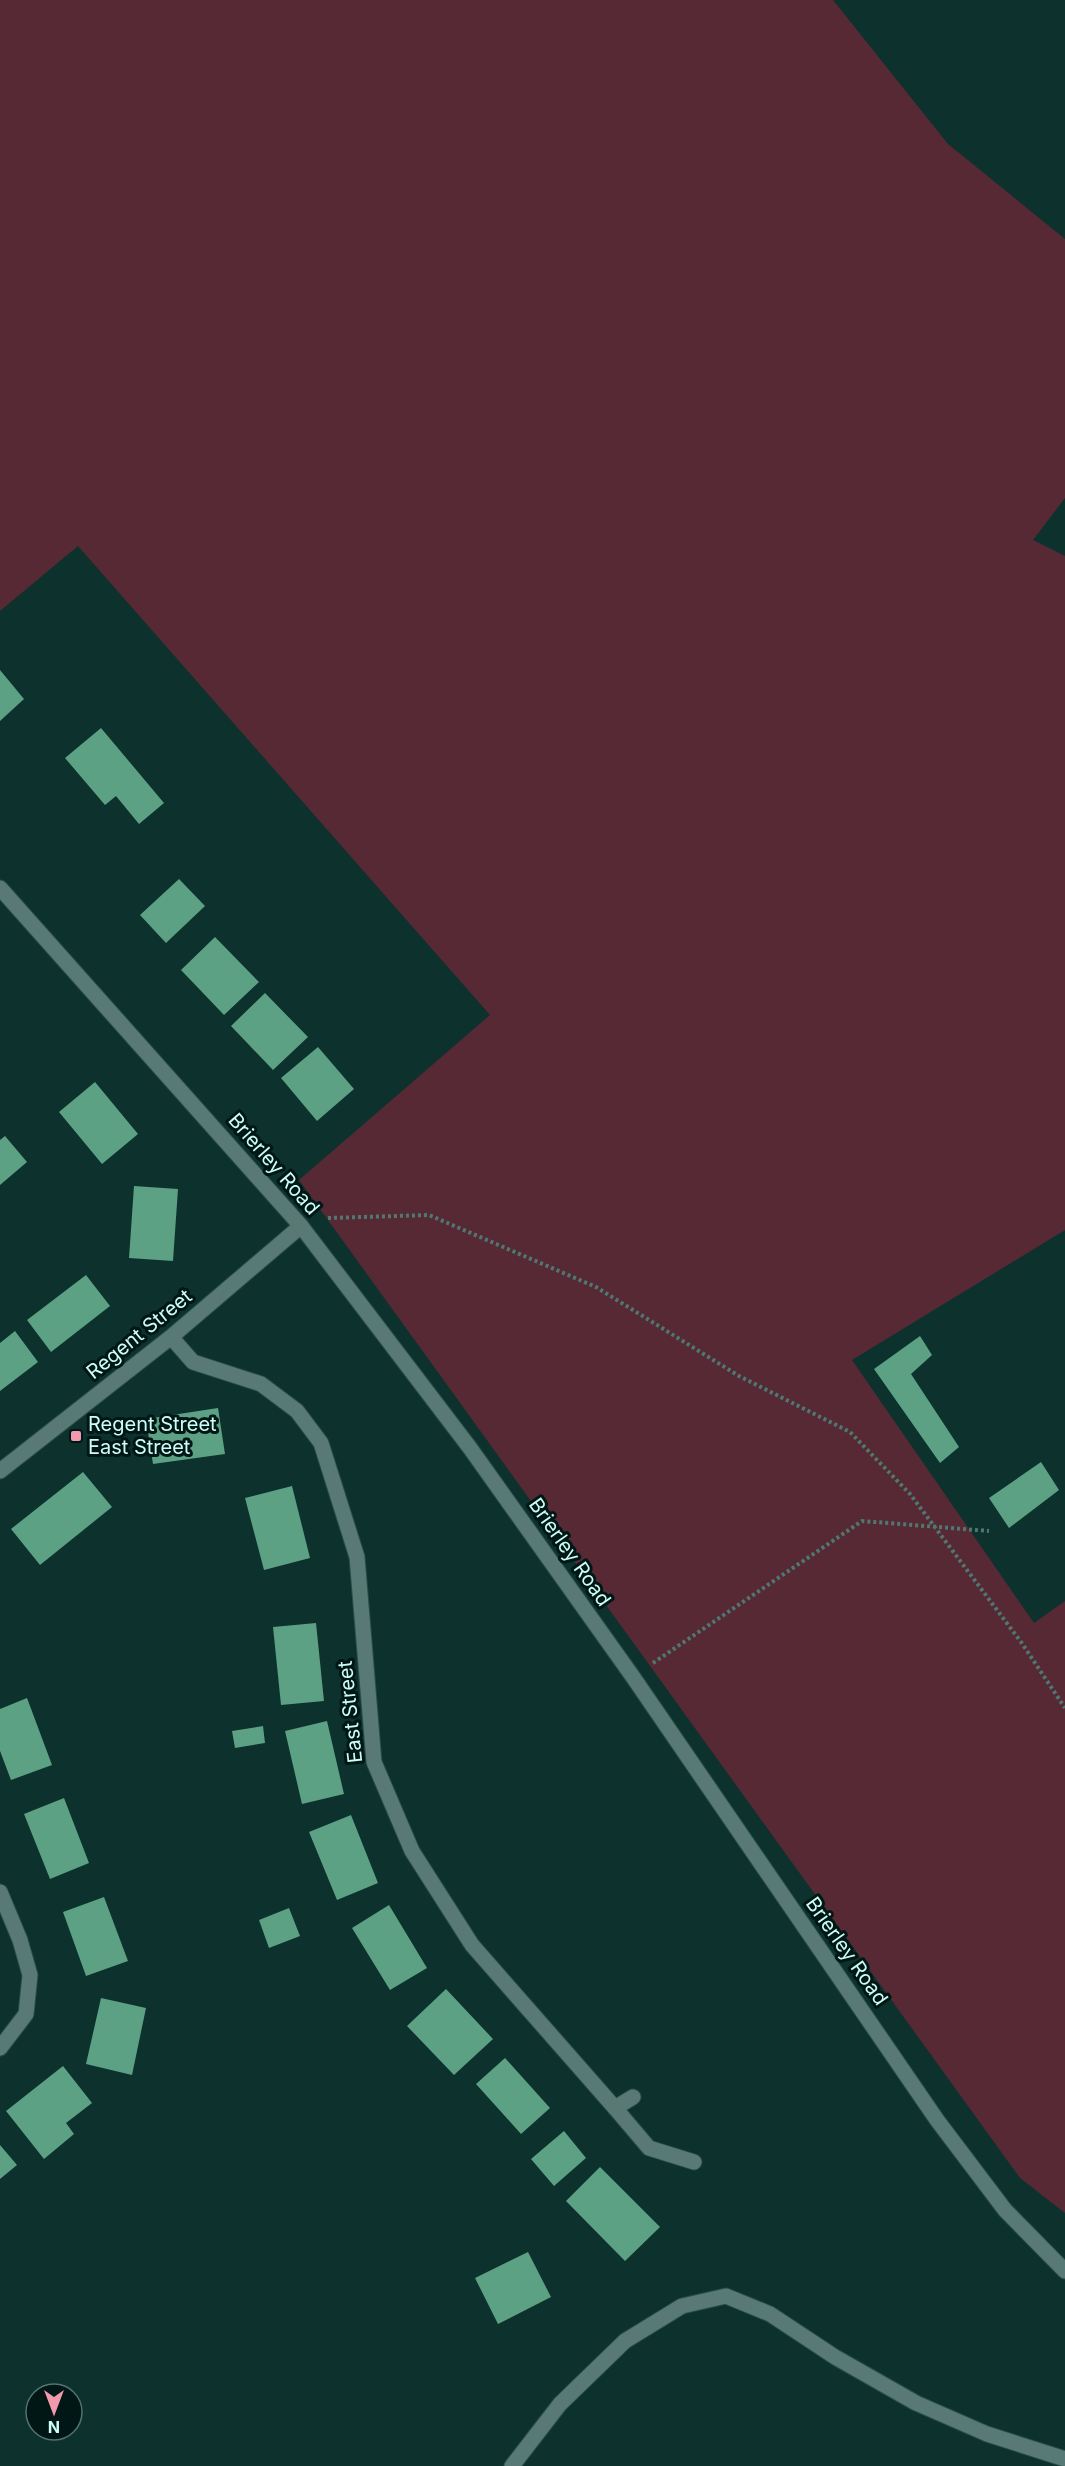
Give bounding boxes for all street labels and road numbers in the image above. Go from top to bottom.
street label: Brierley Road [223,1108,325,1220]
street label: Regent Street [81,1284,197,1384]
street label: Brierley Road [524,1493,616,1611]
street label: East Street [333,1659,367,1764]
street label: Brierley Road [801,1892,893,2010]

